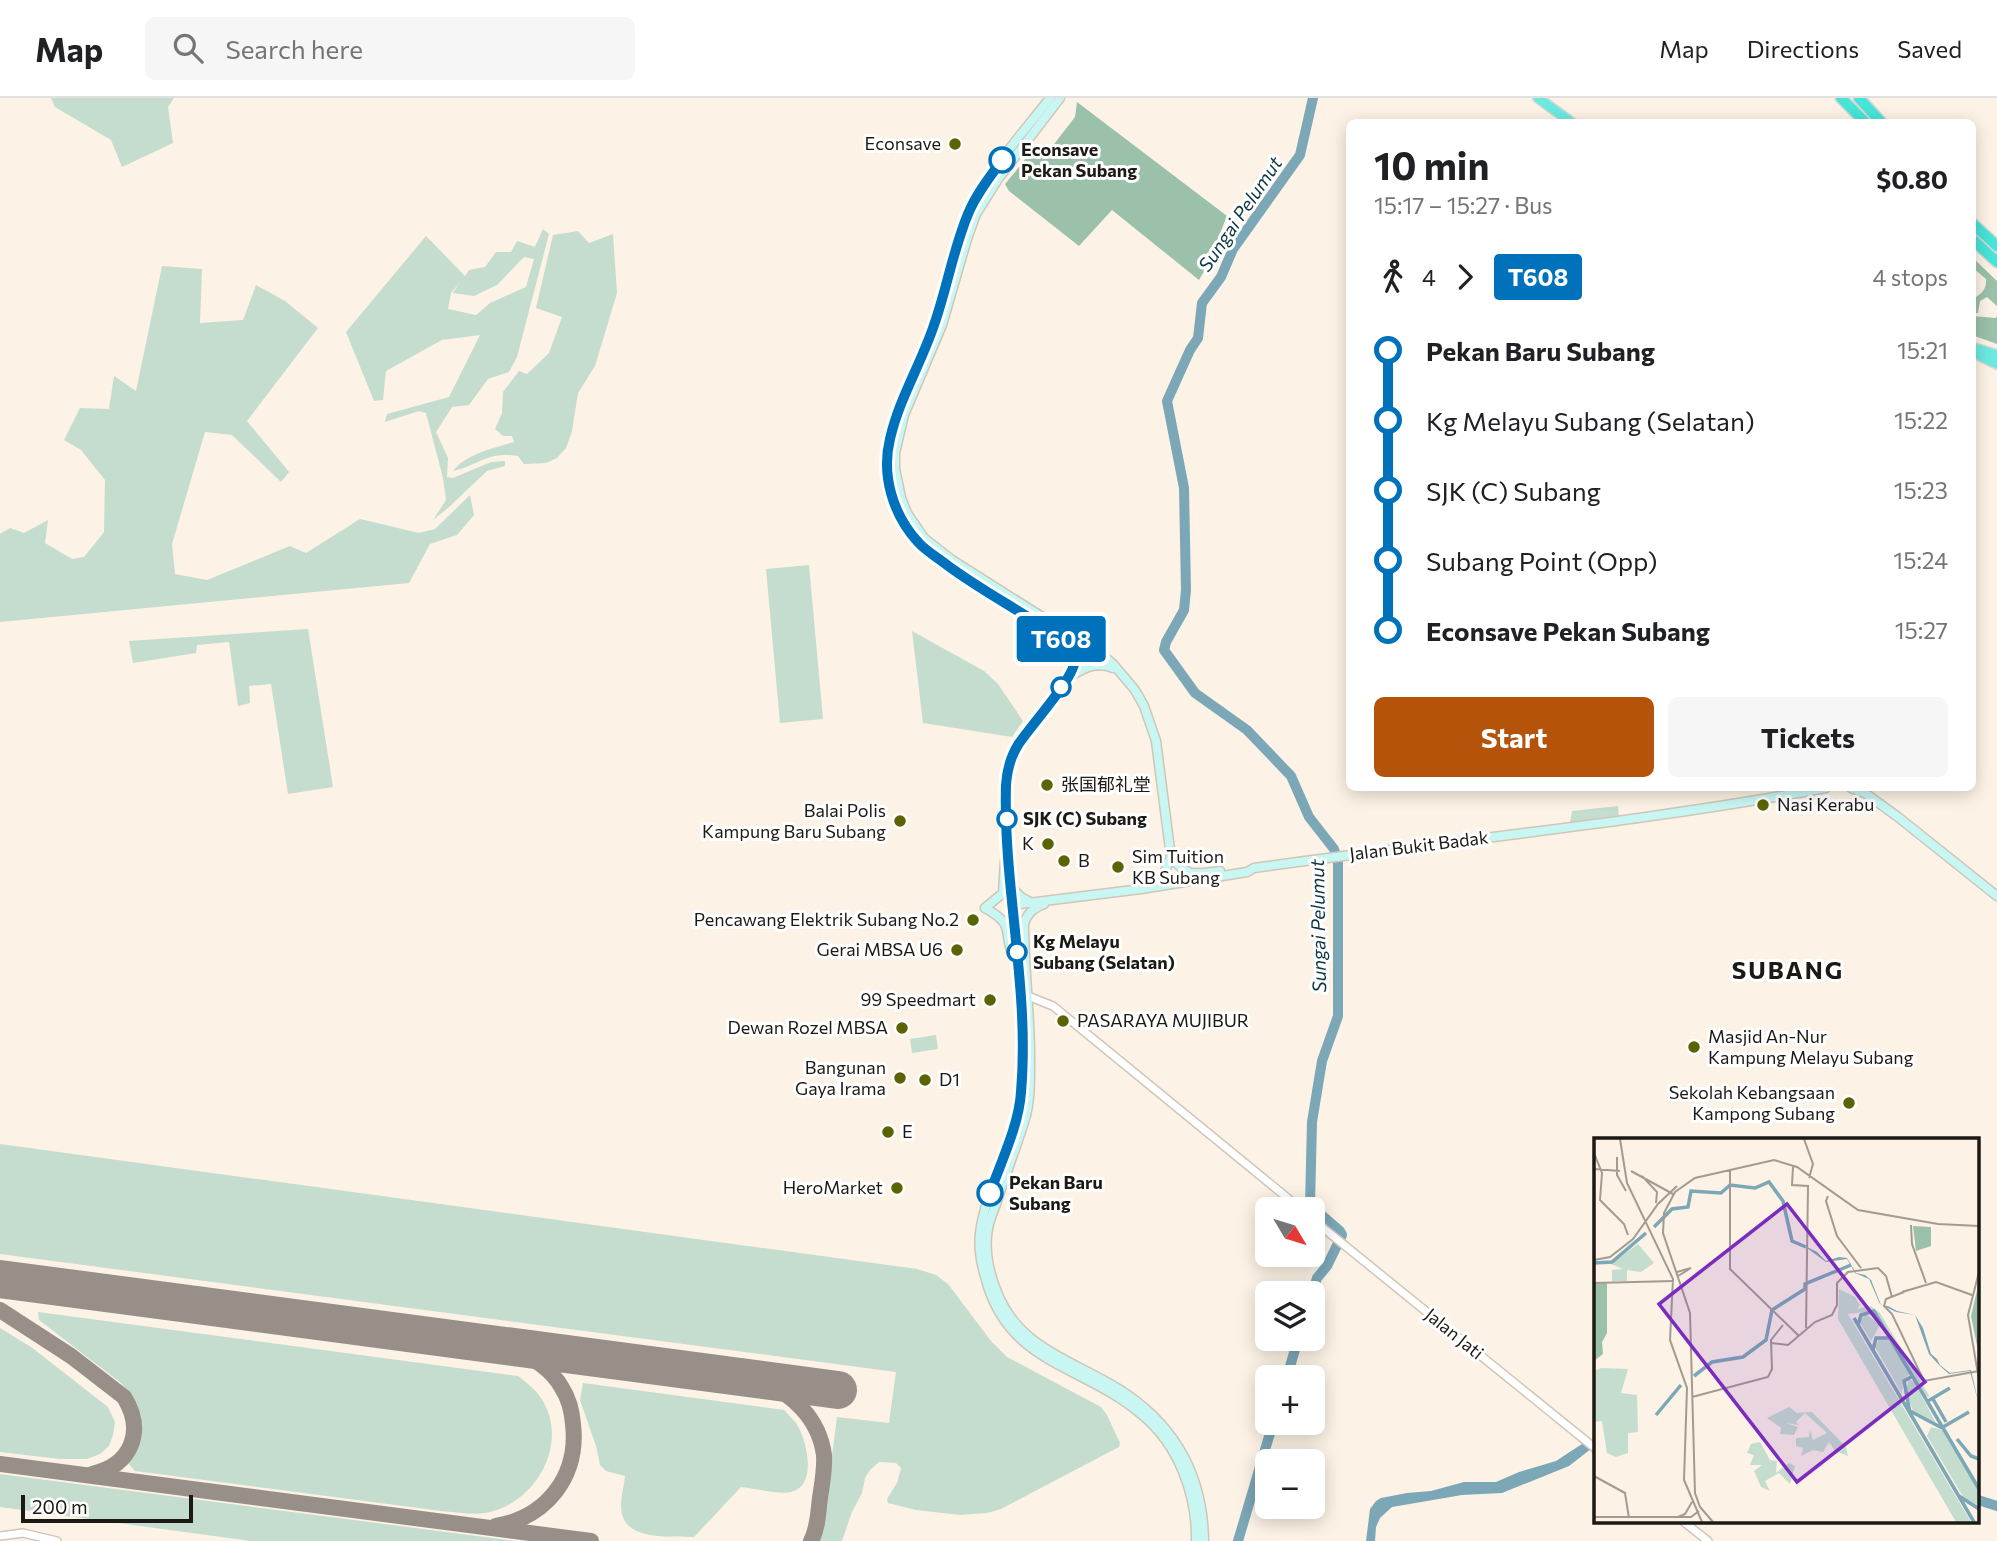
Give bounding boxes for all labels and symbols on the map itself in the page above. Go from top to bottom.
place label: Econsave [865,132,941,154]
marker: Econsave [947,136,963,152]
place label: Econsave Pekan Subang [1021,138,1137,181]
marker: Econsave Pekan Subang [989,147,1015,173]
water label: Sungai Pelumut [1193,151,1287,275]
line badge: T608 [1012,616,1110,662]
unlabelled marker [1051,677,1071,697]
place label: 张国郁礼堂 [1061,773,1151,795]
marker: 张国郁礼堂 [1039,777,1055,793]
place label: Nasi Kerabu [1777,793,1874,815]
marker: Nasi Kerabu [1755,797,1771,813]
place label: Balai Polis Kampung Baru Subang [702,799,886,842]
place label: SJK (C) Subang [1023,807,1147,829]
marker: SJK (C) Subang [997,809,1017,829]
marker: Balai Polis Kampung Baru Subang [892,813,908,829]
street label: Jalan Bukit Badak [1348,826,1490,864]
place label: K [1022,832,1034,854]
marker: K [1040,836,1056,852]
place label: Sim Tuition KB Subang [1132,845,1224,888]
place label: B [1078,849,1090,871]
marker: B [1056,853,1072,869]
water label: Sungai Pelumut [1305,858,1330,993]
marker: Sim Tuition KB Subang [1110,859,1126,875]
place label: Pencawang Elektrik Subang No.2 [694,908,959,930]
marker: Pencawang Elektrik Subang No.2 [965,912,981,928]
place label: Kg Melayu Subang (Selatan) [1033,930,1175,973]
place label: Gerai MBSA U6 [816,938,943,960]
marker: Gerai MBSA U6 [949,942,965,958]
marker: Kg Melayu Subang (Selatan) [1007,942,1027,962]
district label: SUBANG [1732,955,1844,984]
place label: 99 Speedmart [860,988,976,1010]
marker: 99 Speedmart [982,992,998,1008]
place label: PASARAYA MUJIBUR [1077,1009,1249,1031]
marker: PASARAYA MUJIBUR [1055,1013,1071,1029]
place label: Dewan Rozel MBSA [728,1016,888,1038]
marker: Dewan Rozel MBSA [894,1020,910,1036]
place label: Masjid An-Nur Kampung Melayu Subang [1708,1025,1914,1068]
marker: Masjid An-Nur Kampung Melayu Subang [1686,1039,1702,1055]
place label: Bangunan Gaya Irama [795,1056,886,1099]
place label: D1 [939,1068,960,1090]
marker: Bangunan Gaya Irama [892,1070,908,1086]
marker: D1 [917,1072,933,1088]
place label: Sekolah Kebangsaan Kampong Subang [1669,1081,1835,1124]
marker: Sekolah Kebangsaan Kampong Subang [1841,1095,1857,1111]
place label: E [902,1120,913,1142]
marker: E [880,1124,896,1140]
inset map [1594,1138,1980,1524]
place label: Pekan Baru Subang [1009,1171,1103,1214]
place label: HeroMarket [783,1176,883,1198]
marker: HeroMarket [889,1180,905,1196]
marker: Pekan Baru Subang [977,1180,1003,1206]
north arrow [1255,1197,1325,1267]
street label: Jalan Jati [1421,1303,1488,1364]
scale bar [21,1492,192,1524]

